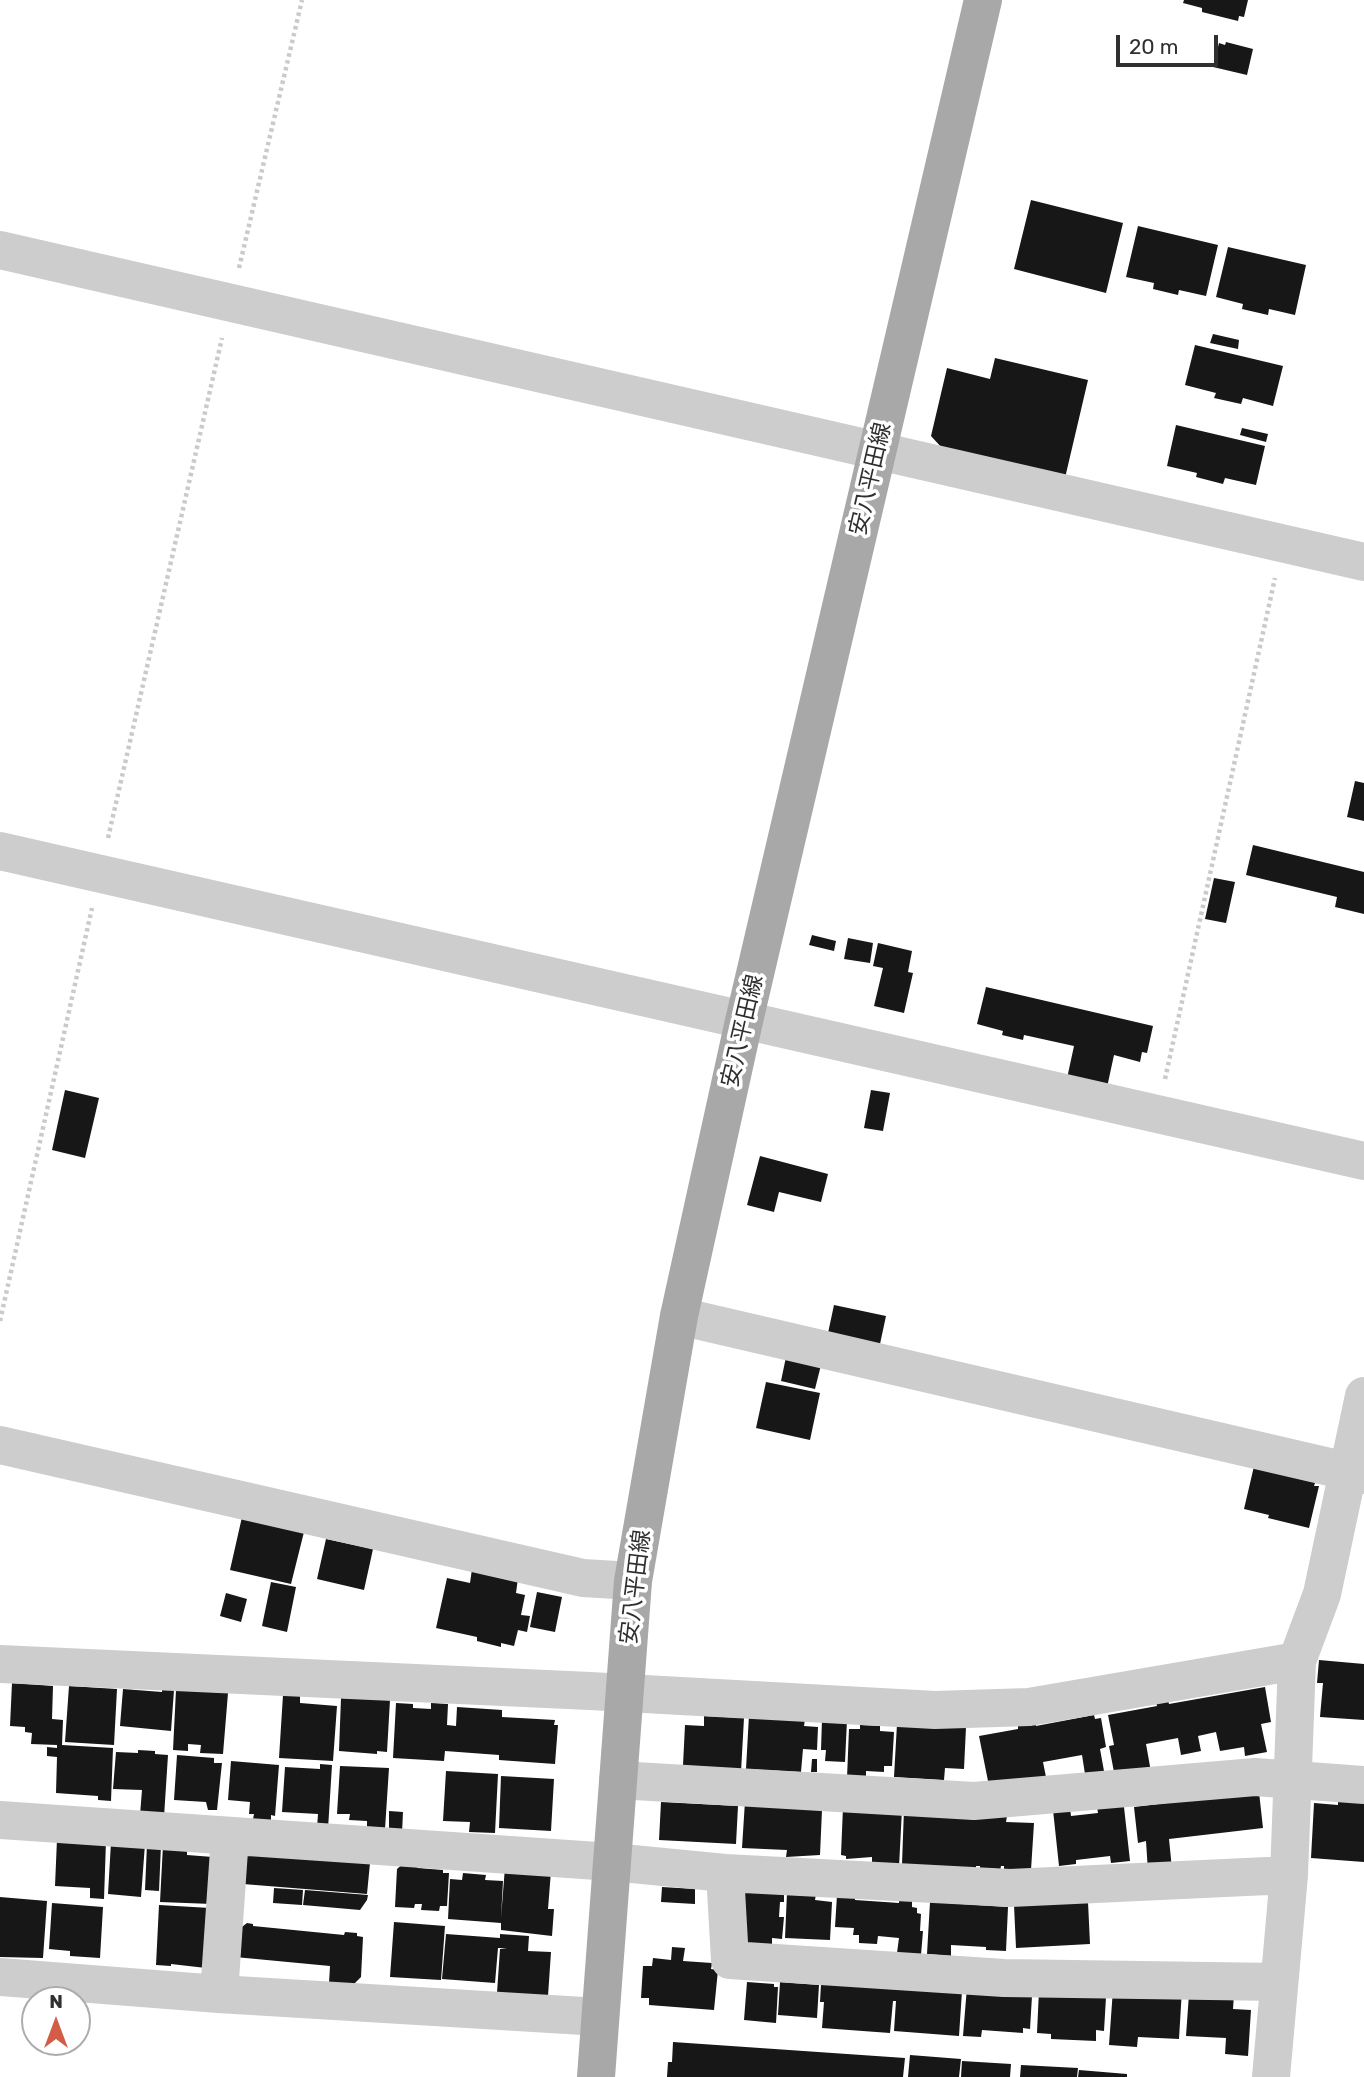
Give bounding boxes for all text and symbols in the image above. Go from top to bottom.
scale bar [1119,21,1220,65]
text: 20 m [1129,34,1178,59]
street label: 安八平田線 [845,420,897,538]
street label: 安八平田線 [717,972,769,1090]
street label: 安八平田線 [615,1528,657,1646]
north arrow [21,1986,91,2056]
text: N [49,1990,63,2013]

